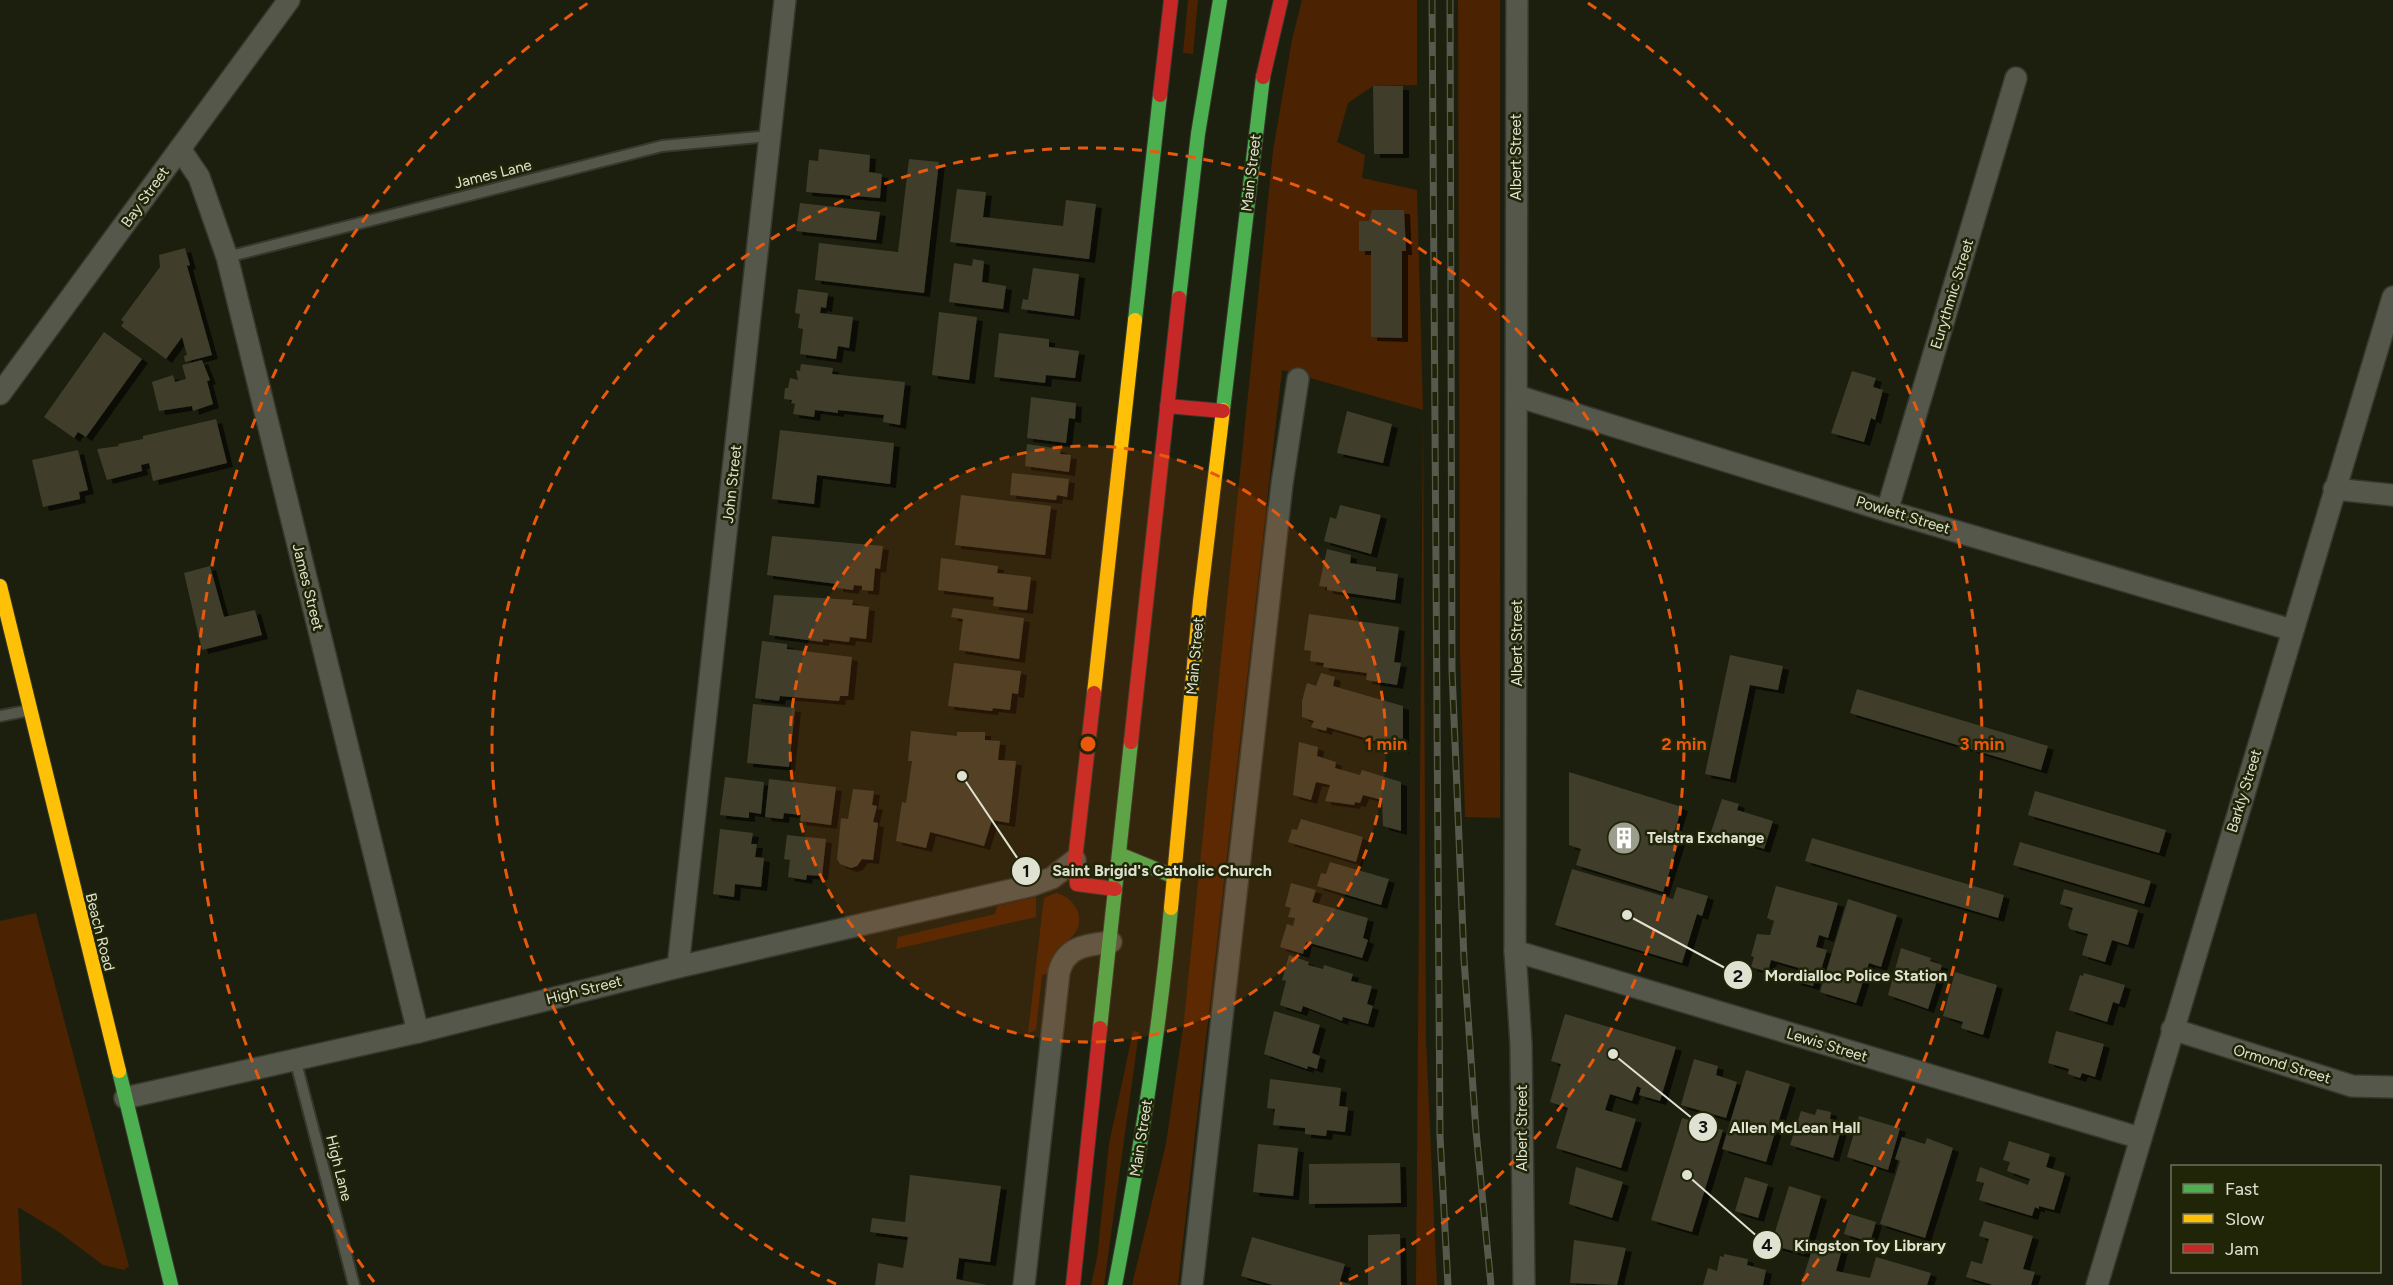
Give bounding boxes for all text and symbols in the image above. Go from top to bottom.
street label: Albert Street [1507,113,1525,200]
street label: Main Street [1237,133,1265,213]
street label: James Lane [452,156,534,192]
street label: Bay Street [117,163,173,231]
street label: Eurythmic Street [1927,236,1977,351]
street label: John Street [719,444,745,524]
street label: Powlett Street [1854,492,1952,538]
street label: James Street [288,542,328,633]
street label: Albert Street [1508,599,1526,686]
street label: Main Street [1183,616,1207,696]
text: 1 min [1365,733,1407,755]
text: 2 min [1661,733,1707,755]
text: 3 min [1960,733,2004,755]
centre of rings [1078,734,1098,754]
street label: Barkly Street [2223,747,2265,835]
building icon: Telstra Exchange [1606,820,1642,856]
place label: Telstra Exchange [1647,829,1765,847]
callout: Saint Brigid's Catholic Church [1011,854,1284,888]
text: 1 [1022,860,1030,882]
text: Saint Brigid's Catholic Church [1052,861,1272,880]
street label: Beach Road [82,891,118,973]
callout: Mordialloc Police Station [1723,958,1959,992]
text: 2 [1733,965,1743,987]
text: Mordialloc Police Station [1765,966,1947,985]
street label: High Street [544,972,624,1008]
street label: Lewis Street [1784,1024,1870,1066]
street label: Ormond Street [2231,1041,2333,1087]
street label: Albert Street [1513,1084,1531,1171]
street label: Main Street [1126,1098,1156,1178]
callout: Allen McLean Hall [1688,1110,1872,1144]
text: 3 [1698,1116,1708,1138]
text: Allen McLean Hall [1730,1118,1860,1137]
street label: High Lane [322,1133,356,1203]
legend [2171,1165,2381,1273]
text: Fast [2225,1178,2259,1200]
text: Slow [2225,1208,2264,1230]
callout: Kingston Toy Library [1752,1228,1958,1262]
text: 4 [1761,1234,1773,1256]
text: Kingston Toy Library [1794,1236,1947,1255]
text: Jam [2225,1238,2259,1260]

